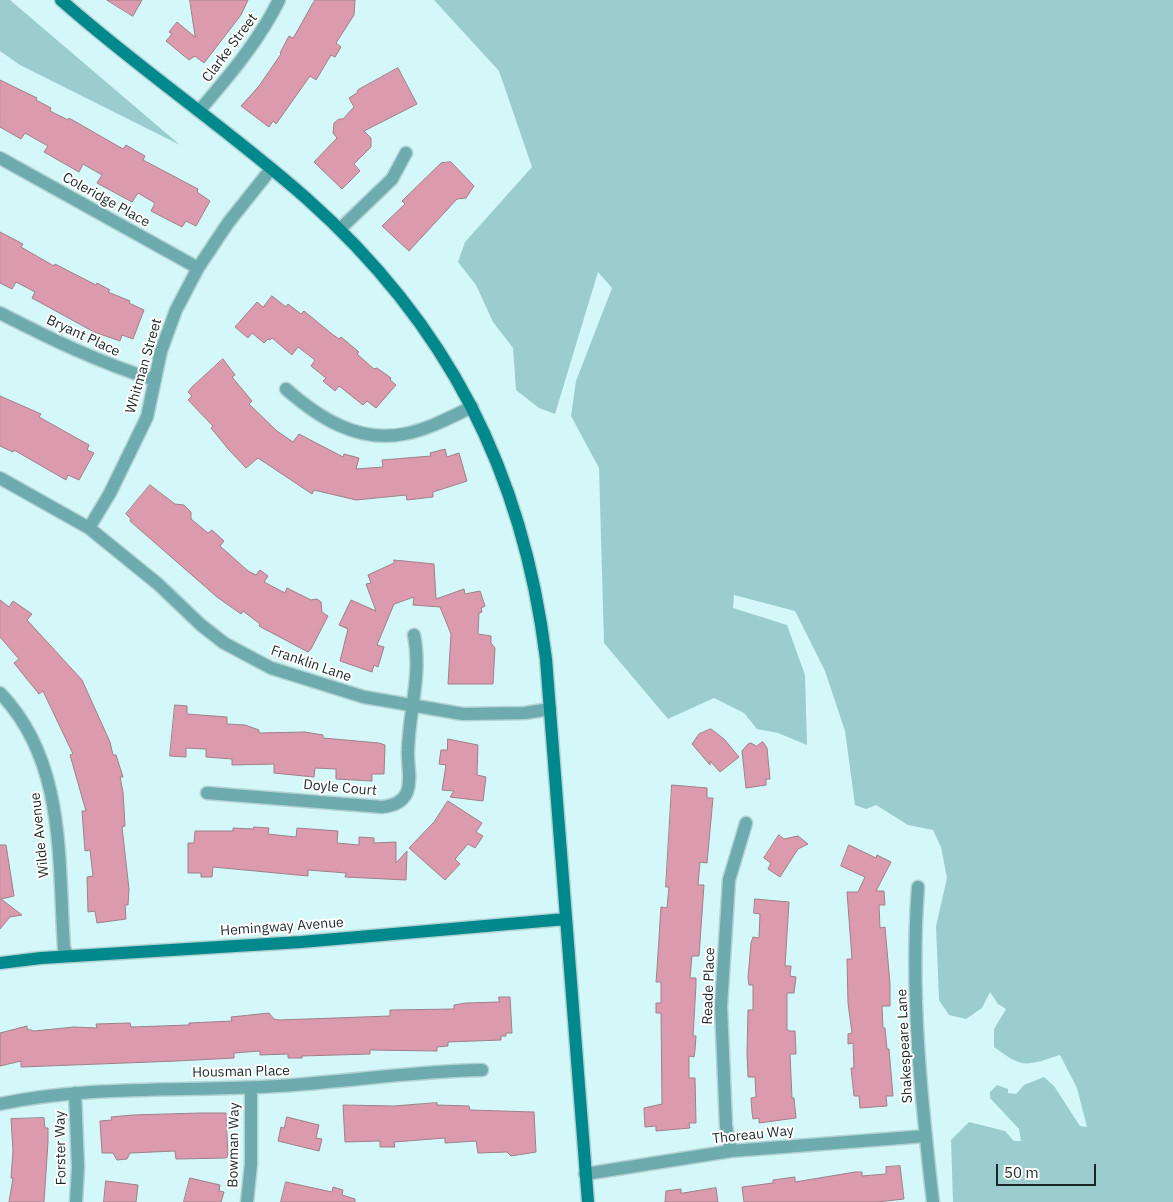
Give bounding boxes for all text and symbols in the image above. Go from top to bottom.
street label: Clarke Street [199,10,261,86]
street label: Coleridge Place [59,169,153,231]
street label: Bryant Place [44,312,122,360]
street label: Whitman Street [122,316,166,416]
street label: Franklin Lane [269,642,353,686]
street label: Doyle Court [303,776,377,800]
street label: Wilde Avenue [27,792,53,878]
street label: Hemingway Avenue [220,914,344,940]
street label: Reade Place [699,947,719,1025]
street label: Shakespeare Lane [894,988,916,1104]
street label: Housman Place [192,1063,290,1081]
street label: Bowman Way [225,1102,243,1188]
street label: Forster Way [52,1110,70,1186]
street label: Thoreau Way [711,1122,795,1148]
scale bar [998,1154,1098,1186]
text: 50 m [1004,1163,1039,1182]

